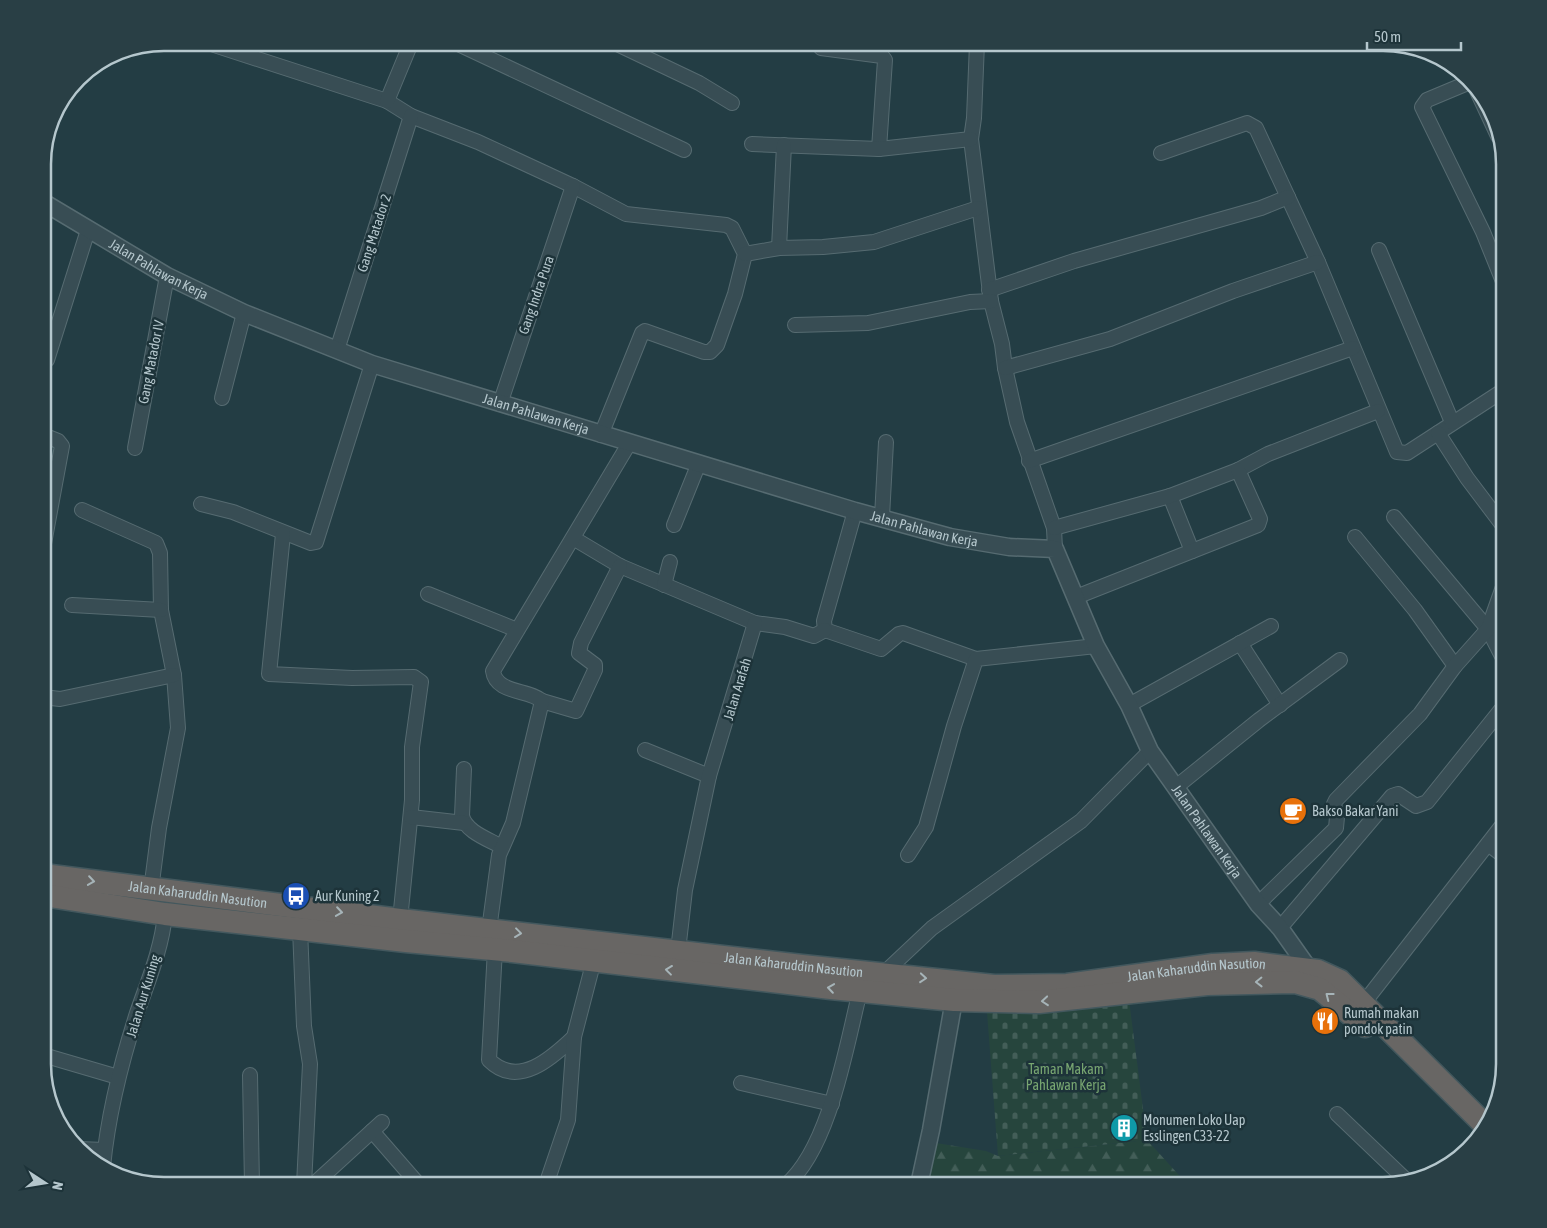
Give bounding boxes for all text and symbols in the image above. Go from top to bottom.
scale bar [1367,20,1461,52]
text: 50 m [1374,28,1401,45]
street label: Gang Matador 2 [354,192,394,274]
street label: Jalan Pahlawan Kerja [107,236,211,303]
street label: Gang Indra Pura [515,254,557,336]
street label: Gang Matador IV [135,319,167,405]
street label: Jalan Pahlawan Kerja [481,390,591,438]
street label: Jalan Pahlawan Kerja [869,508,979,550]
street label: Jalan Arafah [720,656,754,722]
street label: Jalan Pahlawan Kerja [1169,782,1245,881]
cafe icon: Bakso Bakar Yani [1278,796,1308,826]
place label: Bakso Bakar Yani [1312,803,1399,819]
one-way arrow [87,876,95,886]
street label: Jalan Kaharuddin Nasution [127,878,268,911]
bus stop icon: Aur Kuning 2 [281,881,311,911]
place label: Aur Kuning 2 [315,888,379,904]
one-way arrow [335,906,343,917]
one-way arrow [514,927,522,938]
street label: Jalan Kaharuddin Nasution [723,949,864,980]
street label: Jalan Aur Kuning [123,953,163,1039]
street label: Jalan Kaharuddin Nasution [1126,955,1267,985]
one-way arrow [665,965,673,976]
one-way arrow [919,973,927,984]
one-way arrow [1255,977,1262,987]
one-way arrow [826,983,834,994]
one-way arrow [1326,993,1335,1001]
one-way arrow [1041,995,1049,1006]
place label: Rumah makan pondok patin [1344,1005,1419,1037]
restaurant icon: Rumah makan pondok patin [1310,1006,1340,1036]
park label: Taman Makam Pahlawan Kerja [1026,1061,1106,1093]
place label: Monumen Loko Uap Esslingen C33-22 [1143,1112,1246,1144]
building icon: Monumen Loko Uap Esslingen C33-22 [1109,1113,1139,1143]
north arrow [20,1158,70,1208]
text: N [49,1180,66,1191]

